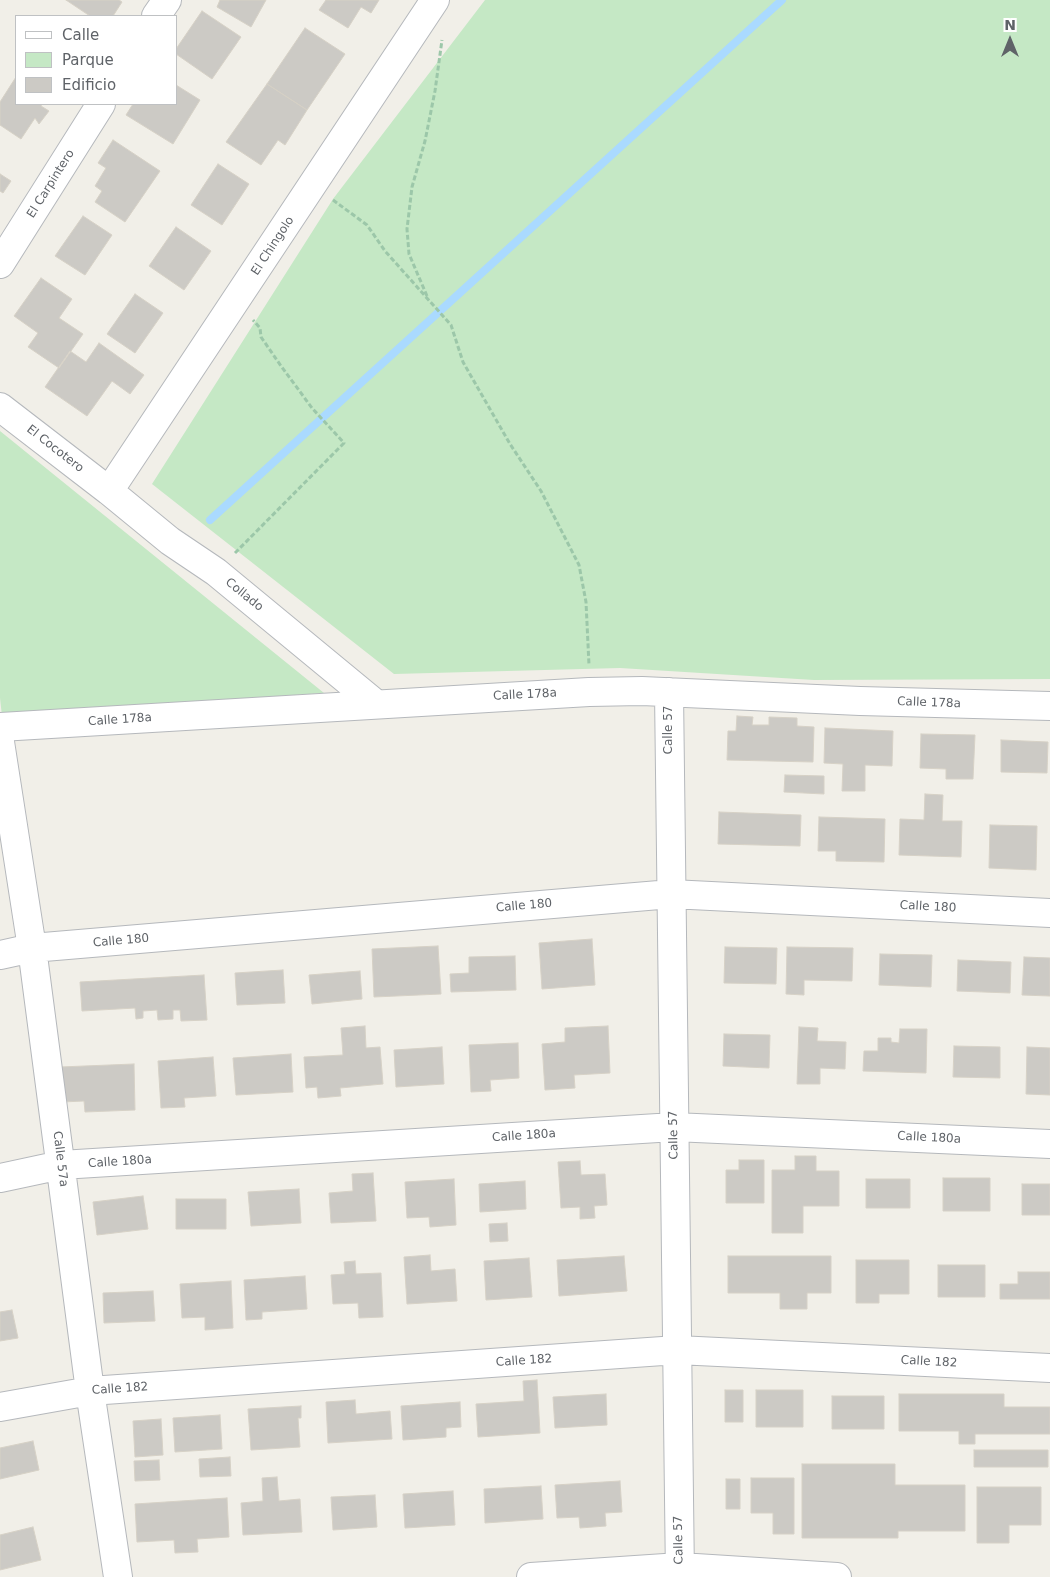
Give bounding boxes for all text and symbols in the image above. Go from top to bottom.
legend [15,15,178,105]
north arrow [985,15,1035,65]
text: N [1004,17,1016,33]
text: Calle [62,26,99,44]
text: Parque [62,51,114,69]
text: Edificio [62,76,116,94]
street label: El Carpintero [24,147,78,221]
street label: El Chingolo [249,214,297,278]
street label: El Cocotero [24,422,86,476]
street label: Collado [222,575,266,615]
street label: Calle 178a [493,686,557,704]
street label: Calle 178a [897,695,961,711]
street label: Calle 57 [662,706,676,754]
street label: Calle 178a [88,711,152,729]
street label: Calle 180 [495,896,553,916]
street label: Calle 180 [899,898,957,916]
street label: Calle 180 [92,931,150,951]
street label: Calle 57 [666,1110,682,1160]
street label: Calle 180a [492,1127,556,1145]
street label: Calle 180a [897,1129,961,1147]
street label: Calle 57a [49,1130,71,1188]
street label: Calle 180a [88,1153,152,1171]
street label: Calle 182 [495,1352,553,1370]
street label: Calle 182 [900,1353,958,1371]
street label: Calle 182 [91,1380,149,1398]
street label: Calle 57 [671,1515,687,1565]

